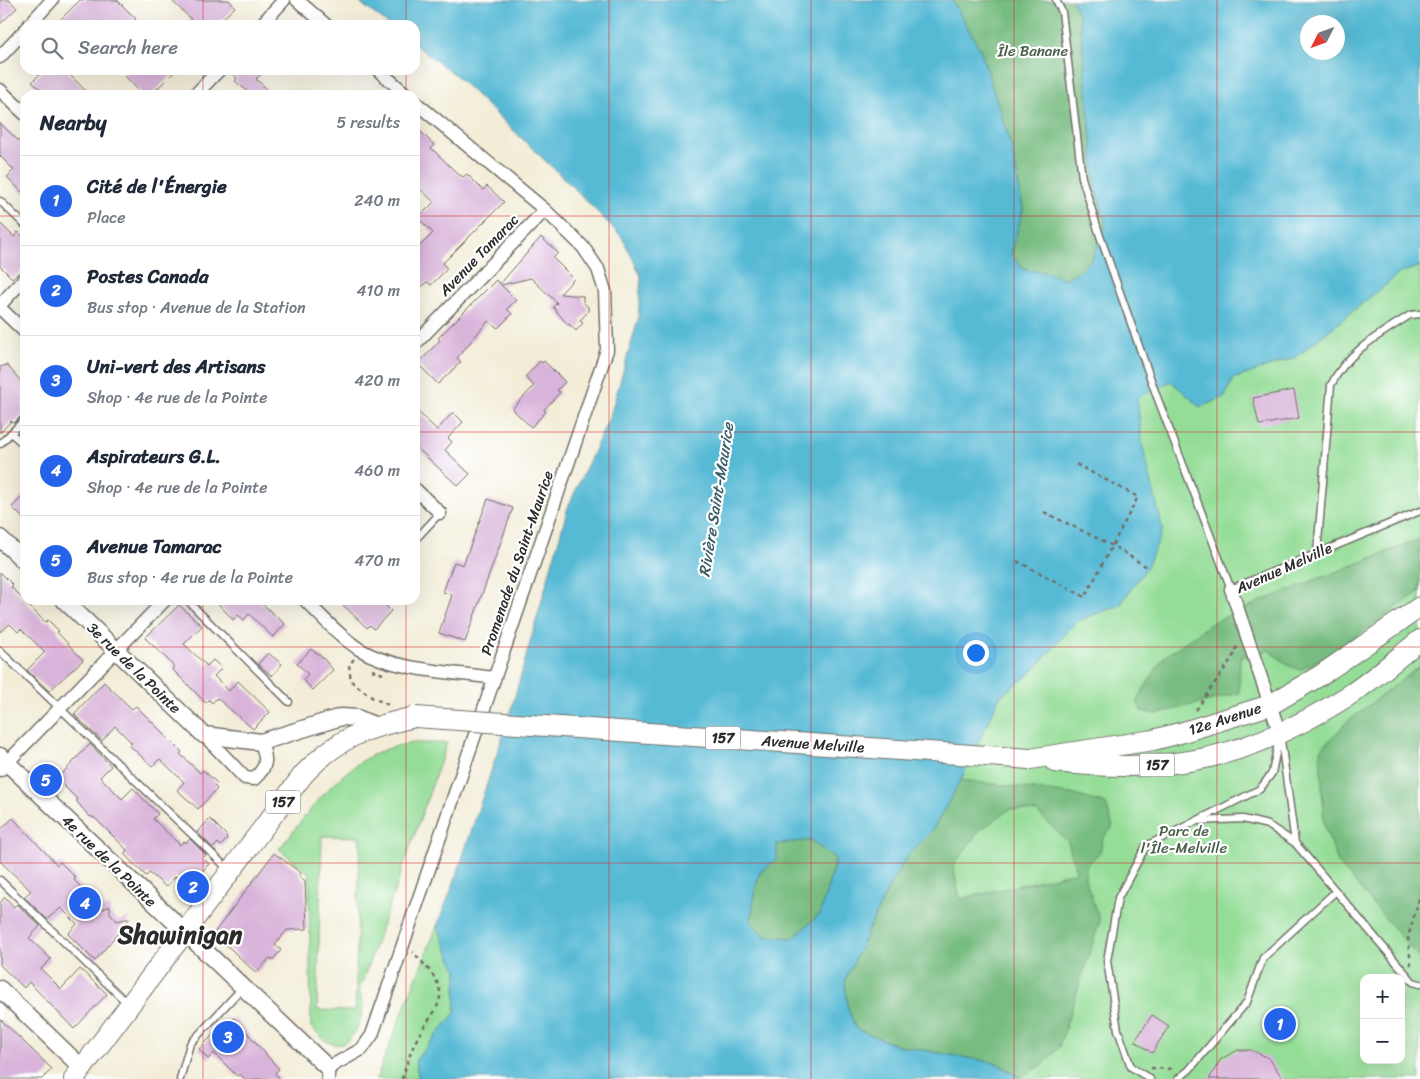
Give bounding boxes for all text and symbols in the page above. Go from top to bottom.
north arrow [1300,15,1345,60]
search box [20,20,420,75]
text: Search here [78,31,178,64]
icon: search [38,34,66,62]
park label: Île Banane [997,38,1068,64]
text: Nearby [40,104,106,142]
text: 5 results [336,108,400,137]
text: Cité de l'Énergie [87,170,227,203]
text: 1 [53,186,59,215]
text: 240 m [354,186,400,215]
text: Place [87,203,126,232]
street label: Avenue Tamarac [432,208,525,303]
text: Postes Canada [87,260,208,293]
text: 2 [51,276,61,305]
text: 410 m [357,276,400,305]
text: Bus stop · Avenue de la Station [87,293,306,322]
text: Uni-vert des Artisans [87,350,266,383]
text: 3 [52,366,60,395]
text: 420 m [354,366,400,395]
text: Shop · 4e rue de la Pointe [87,383,267,412]
water label: Rivière Saint-Maurice [690,419,743,579]
text: Aspirateurs G.L. [87,440,221,473]
text: 4 [51,456,61,485]
text: 460 m [354,456,400,485]
street label: Promenade du Saint-Maurice [473,467,561,659]
text: Shop · 4e rue de la Pointe [87,473,267,502]
text: Avenue Tamarac [87,530,222,563]
street label: Avenue Melville [1231,535,1336,601]
text: 5 [51,546,61,575]
text: 470 m [354,546,400,575]
text: Bus stop · 4e rue de la Pointe [87,563,293,592]
street label: 3e rue de la Pointe [81,616,188,720]
your location [963,640,989,666]
street label: 12e Avenue [1185,695,1265,743]
road number: 157 [706,726,740,750]
street label: Avenue Melville [760,727,865,761]
road number: 157 [1140,754,1174,776]
pin: 5 [30,761,62,799]
road number: 157 [266,790,300,814]
street label: 4e rue de la Pointe [58,811,160,911]
park label: Parc de l'Île-Melville [1141,818,1227,861]
pin: 2 [177,868,209,906]
pin: 4 [69,884,101,922]
district label: Shawinigan [117,912,243,957]
map controls [1360,974,1405,1064]
button: + [1360,974,1405,1019]
pin: 1 [1264,1005,1296,1043]
pin: 3 [212,1018,244,1056]
button: − [1360,1019,1405,1064]

